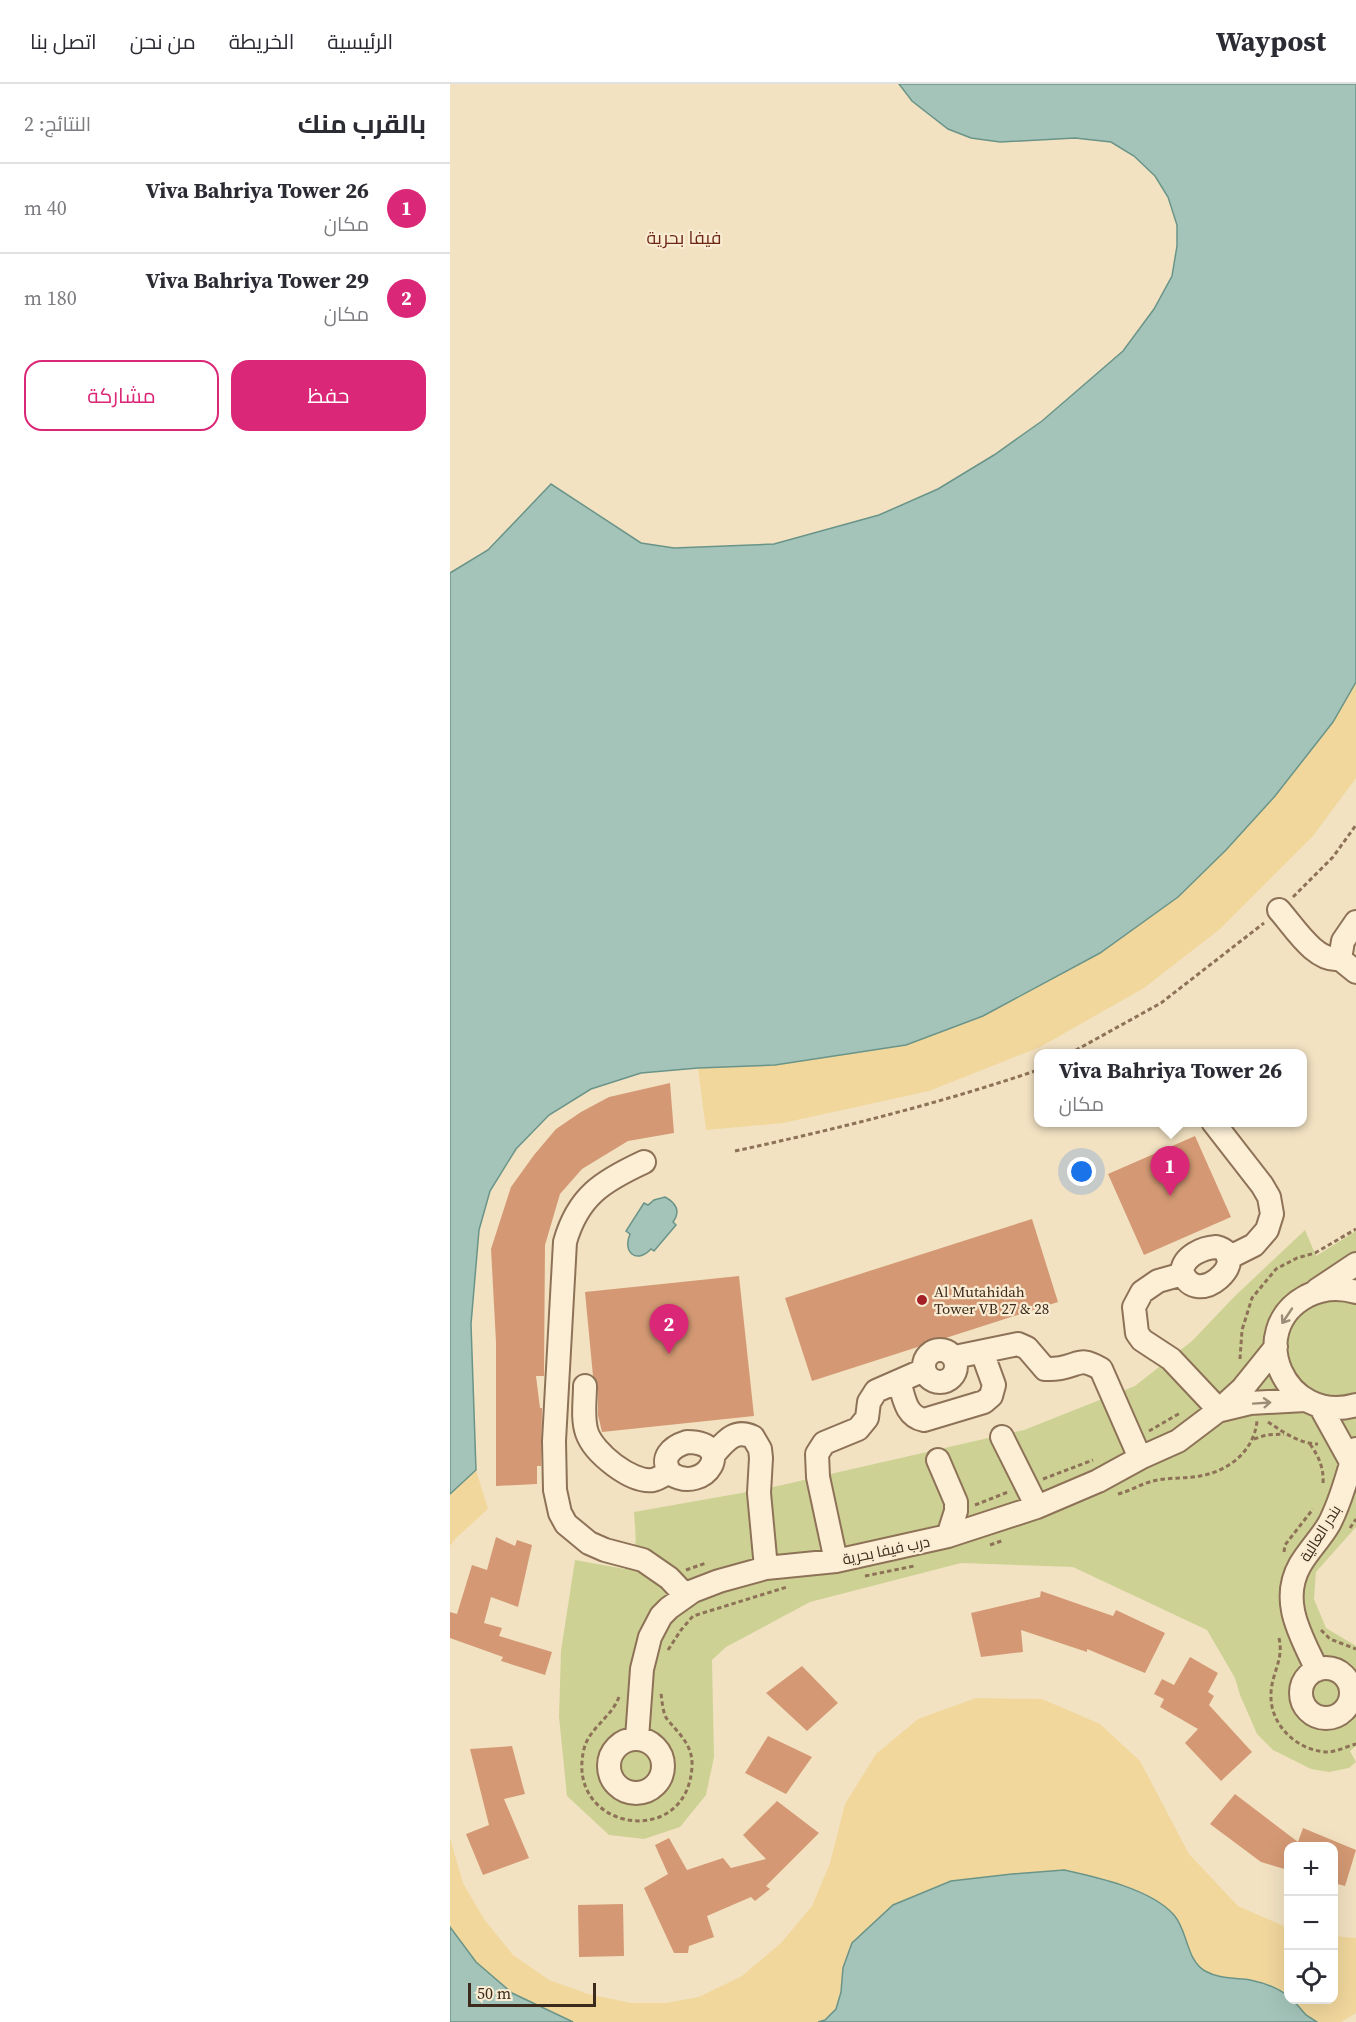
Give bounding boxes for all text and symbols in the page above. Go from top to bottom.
text: Waypost [1216,22,1326,60]
text: اتصل بنا [30,27,97,56]
text: من نحن [130,27,196,56]
text: الخريطة [229,27,294,56]
text: الرئيسية [327,27,393,56]
text: بالقرب منك [298,106,426,142]
text: النتائج: 2 [24,110,91,138]
text: Viva Bahriya Tower 26 [146,175,369,205]
text: 40 m [24,194,67,222]
text: 1 [401,194,412,222]
text: مكان [324,210,369,238]
district label: فيفا بحرية [647,225,721,250]
text: Viva Bahriya Tower 29 [146,265,369,295]
text: 180 m [24,284,77,312]
text: 2 [401,284,412,312]
text: مكان [324,300,369,328]
button: مشاركة [24,360,219,431]
button: حفظ [231,360,426,431]
popup [1034,1049,1307,1127]
text: Viva Bahriya Tower 26 [1059,1055,1282,1085]
text: مكان [1059,1090,1104,1118]
pin: 1 [1150,1146,1190,1196]
your location [1067,1157,1096,1186]
place label: Al Mutahidah Tower VB 27 & 28 [934,1281,1049,1319]
marker: Al Mutahidah Tower VB 27 & 28 [915,1293,929,1307]
pin: 2 [650,1304,688,1354]
one-way arrow [1281,1307,1293,1323]
one-way arrow [1251,1397,1271,1408]
street label: بندر العالية [1294,1501,1346,1565]
street label: درب فيفا بحرية [840,1530,932,1570]
map controls [1284,1842,1338,2004]
button: + [1284,1842,1338,1896]
button: − [1284,1896,1338,1950]
button: locate [1284,1950,1338,2004]
scale bar [468,1980,596,2008]
text: 50 m [477,1982,511,2004]

